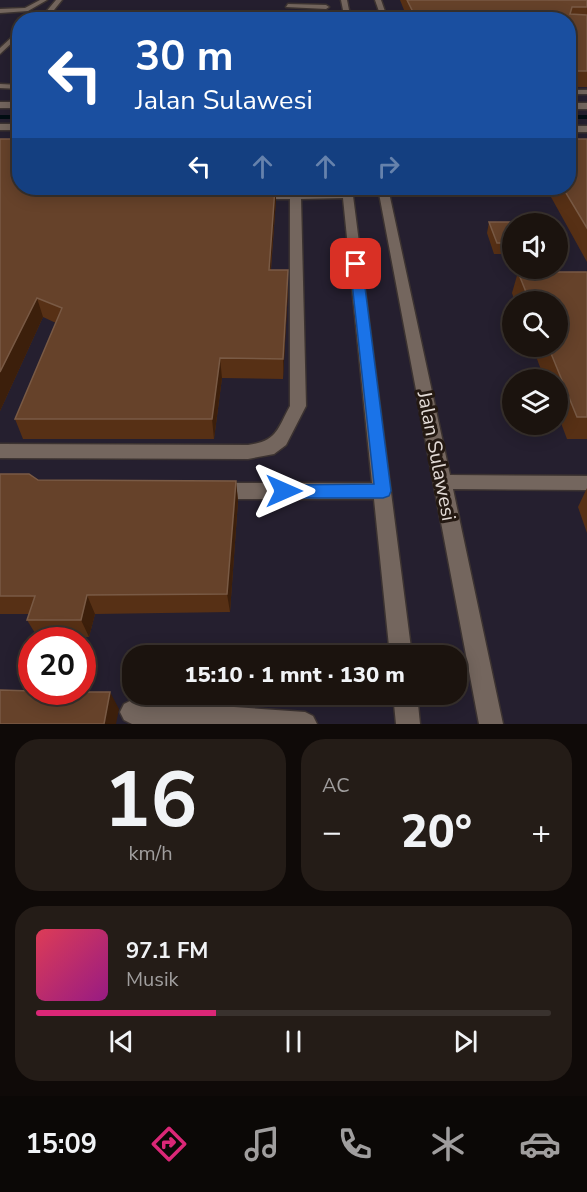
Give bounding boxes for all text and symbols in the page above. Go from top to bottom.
text: 30 m [135,28,234,85]
icon: left [36,36,114,114]
text: Jalan Sulawesi [135,82,313,119]
icon: left [183,150,216,183]
icon: ahead [246,150,279,183]
icon: ahead [309,150,342,183]
icon: right [372,150,405,183]
map controls [502,213,568,435]
button: sound [502,213,568,279]
pin [330,238,381,289]
icon: arrive [339,247,372,280]
button: search [502,291,568,357]
button: layers [502,369,568,435]
street label: Jalan Sulawesi [411,388,462,523]
position arrow [252,459,316,523]
speed limit sign: 20 [18,627,96,705]
text: 15:10 · 1 mnt · 130 m [184,660,405,690]
text: 16 [104,747,197,854]
text: AC [322,772,350,799]
text: 20° [401,802,472,863]
text: − [322,810,342,855]
text: + [531,810,551,855]
text: km/h [128,840,173,867]
text: 97.1 FM [126,936,208,966]
text: Musik [126,966,179,993]
icon: previous [105,1025,138,1058]
icon: pause [277,1025,310,1058]
icon: next [449,1025,482,1058]
icon: directions [148,1123,190,1165]
icon: music [241,1123,283,1165]
icon: phone [334,1123,376,1165]
icon: climate [427,1123,469,1165]
icon: car [519,1123,561,1165]
text: 15:09 [25,1126,97,1163]

